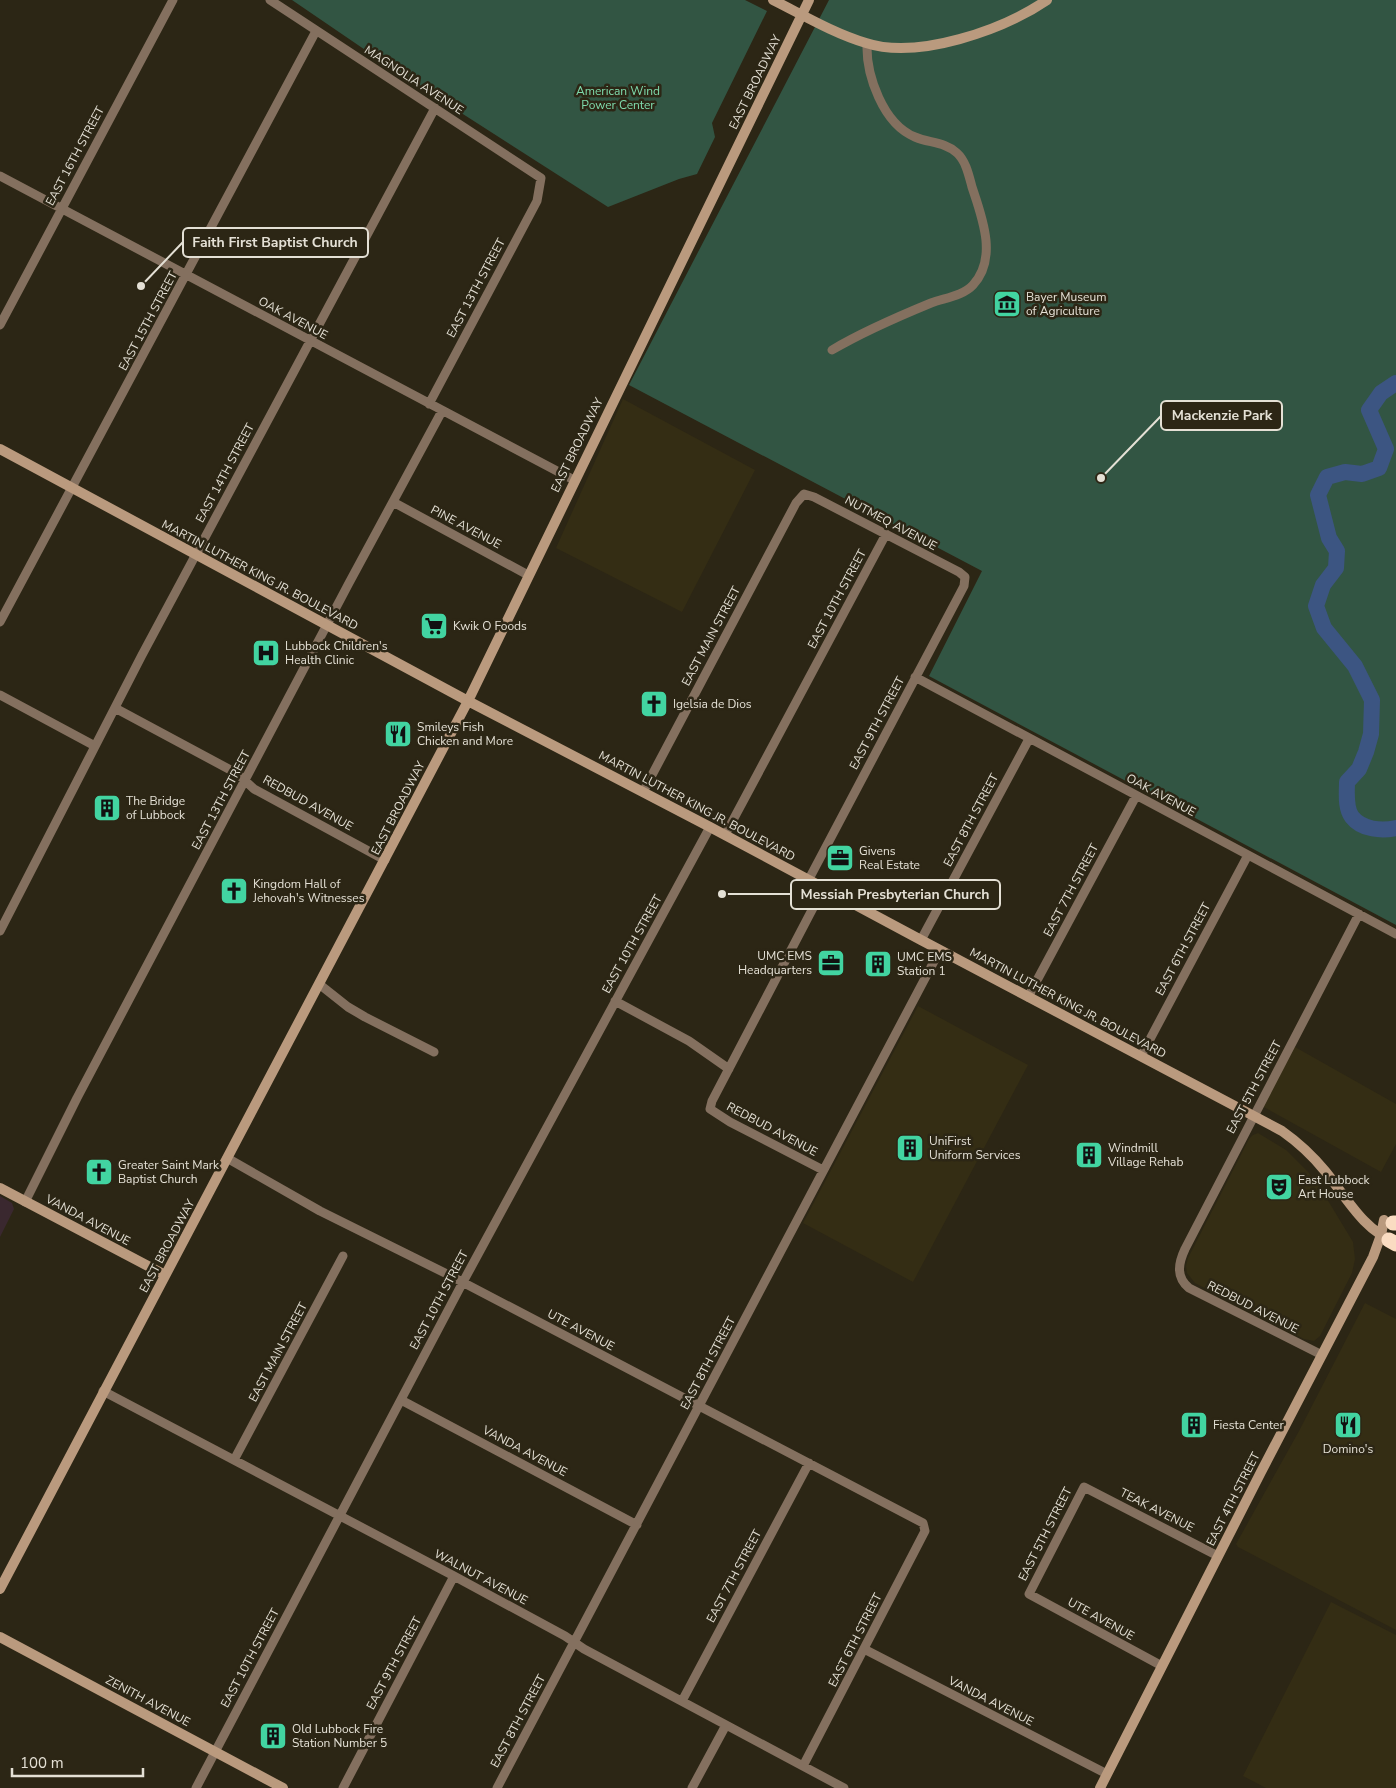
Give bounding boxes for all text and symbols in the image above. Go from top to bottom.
street label: EAST BROADWAY [725,31,785,132]
street label: MAGNOLIA AVENUE [361,42,467,118]
park label: American Wind Power Center [576,83,660,113]
street label: EAST 16TH STREET [42,103,108,208]
callout: Faith First Baptist Church [183,228,368,257]
text: Faith First Baptist Church [192,233,358,252]
street label: EAST 13TH STREET [443,235,509,340]
street label: EAST 15TH STREET [115,268,181,373]
museum icon: Bayer Museum of Agriculture [992,289,1022,319]
place label: Bayer Museum of Agriculture [1026,289,1106,319]
street label: OAK AVENUE [256,293,330,343]
street label: EAST BROADWAY [547,394,607,495]
callout: Mackenzie Park [1161,401,1282,430]
text: Mackenzie Park [1172,406,1273,425]
street label: EAST 14TH STREET [192,420,258,525]
street label: NUTMEQ AVENUE [842,492,940,554]
street label: PINE AVENUE [428,502,504,552]
street label: MARTIN LUTHER KING JR. BOULEVARD [159,516,361,634]
street label: EAST 10TH STREET [804,546,870,651]
street label: EAST MAIN STREET [678,583,744,689]
supermarket icon: Kwik O Foods [419,611,449,641]
place label: Kwik O Foods [453,618,527,634]
hospital icon: Lubbock Children's Health Clinic [251,638,281,668]
place label: Lubbock Children's Health Clinic [285,638,388,668]
street label: EAST 9TH STREET [846,673,909,772]
church icon: Igelsia de Dios [639,689,669,719]
place label: Igelsia de Dios [673,696,752,712]
restaurant icon: Smileys Fish Chicken and More [383,719,413,749]
place label: Smileys Fish Chicken and More [417,719,513,749]
street label: EAST 13TH STREET [188,747,254,852]
street label: MARTIN LUTHER KING JR. BOULEVARD [596,747,798,865]
street label: EAST BROADWAY [367,758,429,858]
street label: EAST 8TH STREET [940,770,1003,869]
street label: OAK AVENUE [1124,770,1198,820]
street label: REDBUD AVENUE [260,772,356,834]
building icon: The Bridge of Lubbock [92,793,122,823]
place label: The Bridge of Lubbock [126,793,186,823]
street label: EAST 7TH STREET [1040,840,1103,939]
office icon: Givens Real Estate [825,843,855,873]
place label: Givens Real Estate [859,843,920,873]
church icon: Kingdom Hall of Jehovah's Witnesses [219,876,249,906]
place label: Kingdom Hall of Jehovah's Witnesses [252,876,365,906]
callout: Messiah Presbyterian Church [791,880,1000,909]
text: Messiah Presbyterian Church [801,885,989,904]
street label: EAST 10TH STREET [598,891,666,996]
street label: EAST 6TH STREET [1152,899,1215,998]
street label: MARTIN LUTHER KING JR. BOULEVARD [967,944,1169,1062]
place label: UMC EMS Headquarters [738,948,812,978]
office icon: UMC EMS Headquarters [816,948,846,978]
building icon: UMC EMS Station 1 [863,949,893,979]
place label: UMC EMS Station 1 [897,949,952,979]
street label: EAST 5TH STREET [1223,1037,1286,1136]
street label: REDBUD AVENUE [724,1098,820,1160]
building icon: UniFirst Uniform Services [895,1133,925,1163]
place label: UniFirst Uniform Services [929,1133,1021,1163]
building icon: Windmill Village Rehab [1074,1140,1104,1170]
place label: Windmill Village Rehab [1107,1140,1183,1170]
church icon: Greater Saint Mark Baptist Church [84,1157,114,1187]
place label: Greater Saint Mark Baptist Church [118,1157,220,1187]
theatre icon: East Lubbock Art House [1264,1172,1294,1202]
place label: East Lubbock Art House [1298,1172,1371,1202]
street label: VANDA AVENUE [42,1190,133,1249]
street label: EAST BROADWAY [136,1196,199,1295]
street label: EAST 10TH STREET [406,1247,472,1352]
street label: REDBUD AVENUE [1204,1277,1302,1337]
street label: EAST MAIN STREET [245,1299,311,1405]
street label: UTE AVENUE [545,1306,617,1354]
street label: EAST 8TH STREET [677,1313,740,1412]
building icon: Fiesta Center [1179,1410,1209,1440]
restaurant icon: Domino's [1333,1410,1363,1440]
place label: Fiesta Center [1213,1417,1284,1433]
street label: VANDA AVENUE [479,1421,570,1480]
place label: Domino's [1323,1441,1373,1457]
street label: EAST 4TH STREET [1202,1449,1264,1549]
street label: EAST 5TH STREET [1014,1484,1076,1584]
street label: TEAK AVENUE [1117,1484,1197,1536]
street label: EAST 7TH STREET [703,1526,766,1625]
street label: WALNUT AVENUE [431,1546,531,1608]
street label: EAST 6TH STREET [824,1590,886,1690]
street label: UTE AVENUE [1065,1594,1137,1644]
street label: EAST 10TH STREET [217,1605,283,1710]
street label: EAST 9TH STREET [363,1613,426,1712]
street label: EAST 8TH STREET [487,1671,550,1770]
street label: ZENITH AVENUE [103,1672,193,1730]
street label: VANDA AVENUE [945,1672,1036,1729]
building icon: Old Lubbock Fire Station Number 5 [258,1721,288,1751]
place label: Old Lubbock Fire Station Number 5 [292,1721,387,1751]
scale bar [12,1746,144,1778]
text: 100 m [20,1753,64,1773]

